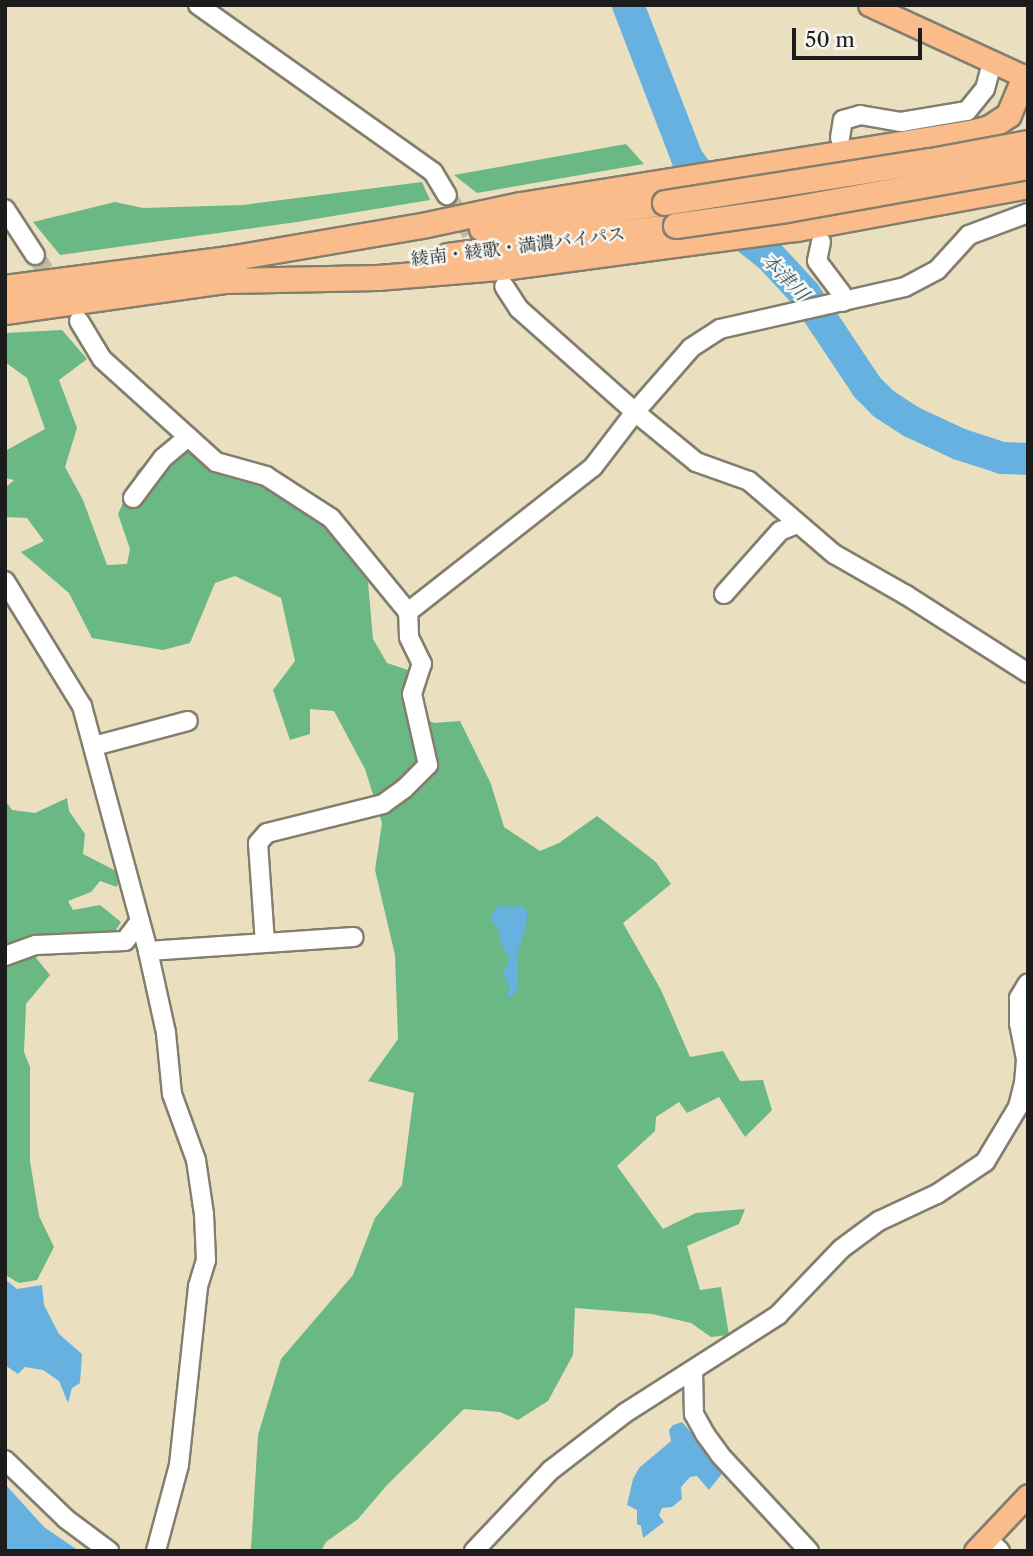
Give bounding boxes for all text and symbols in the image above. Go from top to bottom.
scale bar [795,14,925,58]
text: 50 m [805,27,855,52]
street label: 綾南・綾歌・満濃バイパス [409,223,627,271]
water label: 本津川 [757,249,813,305]

